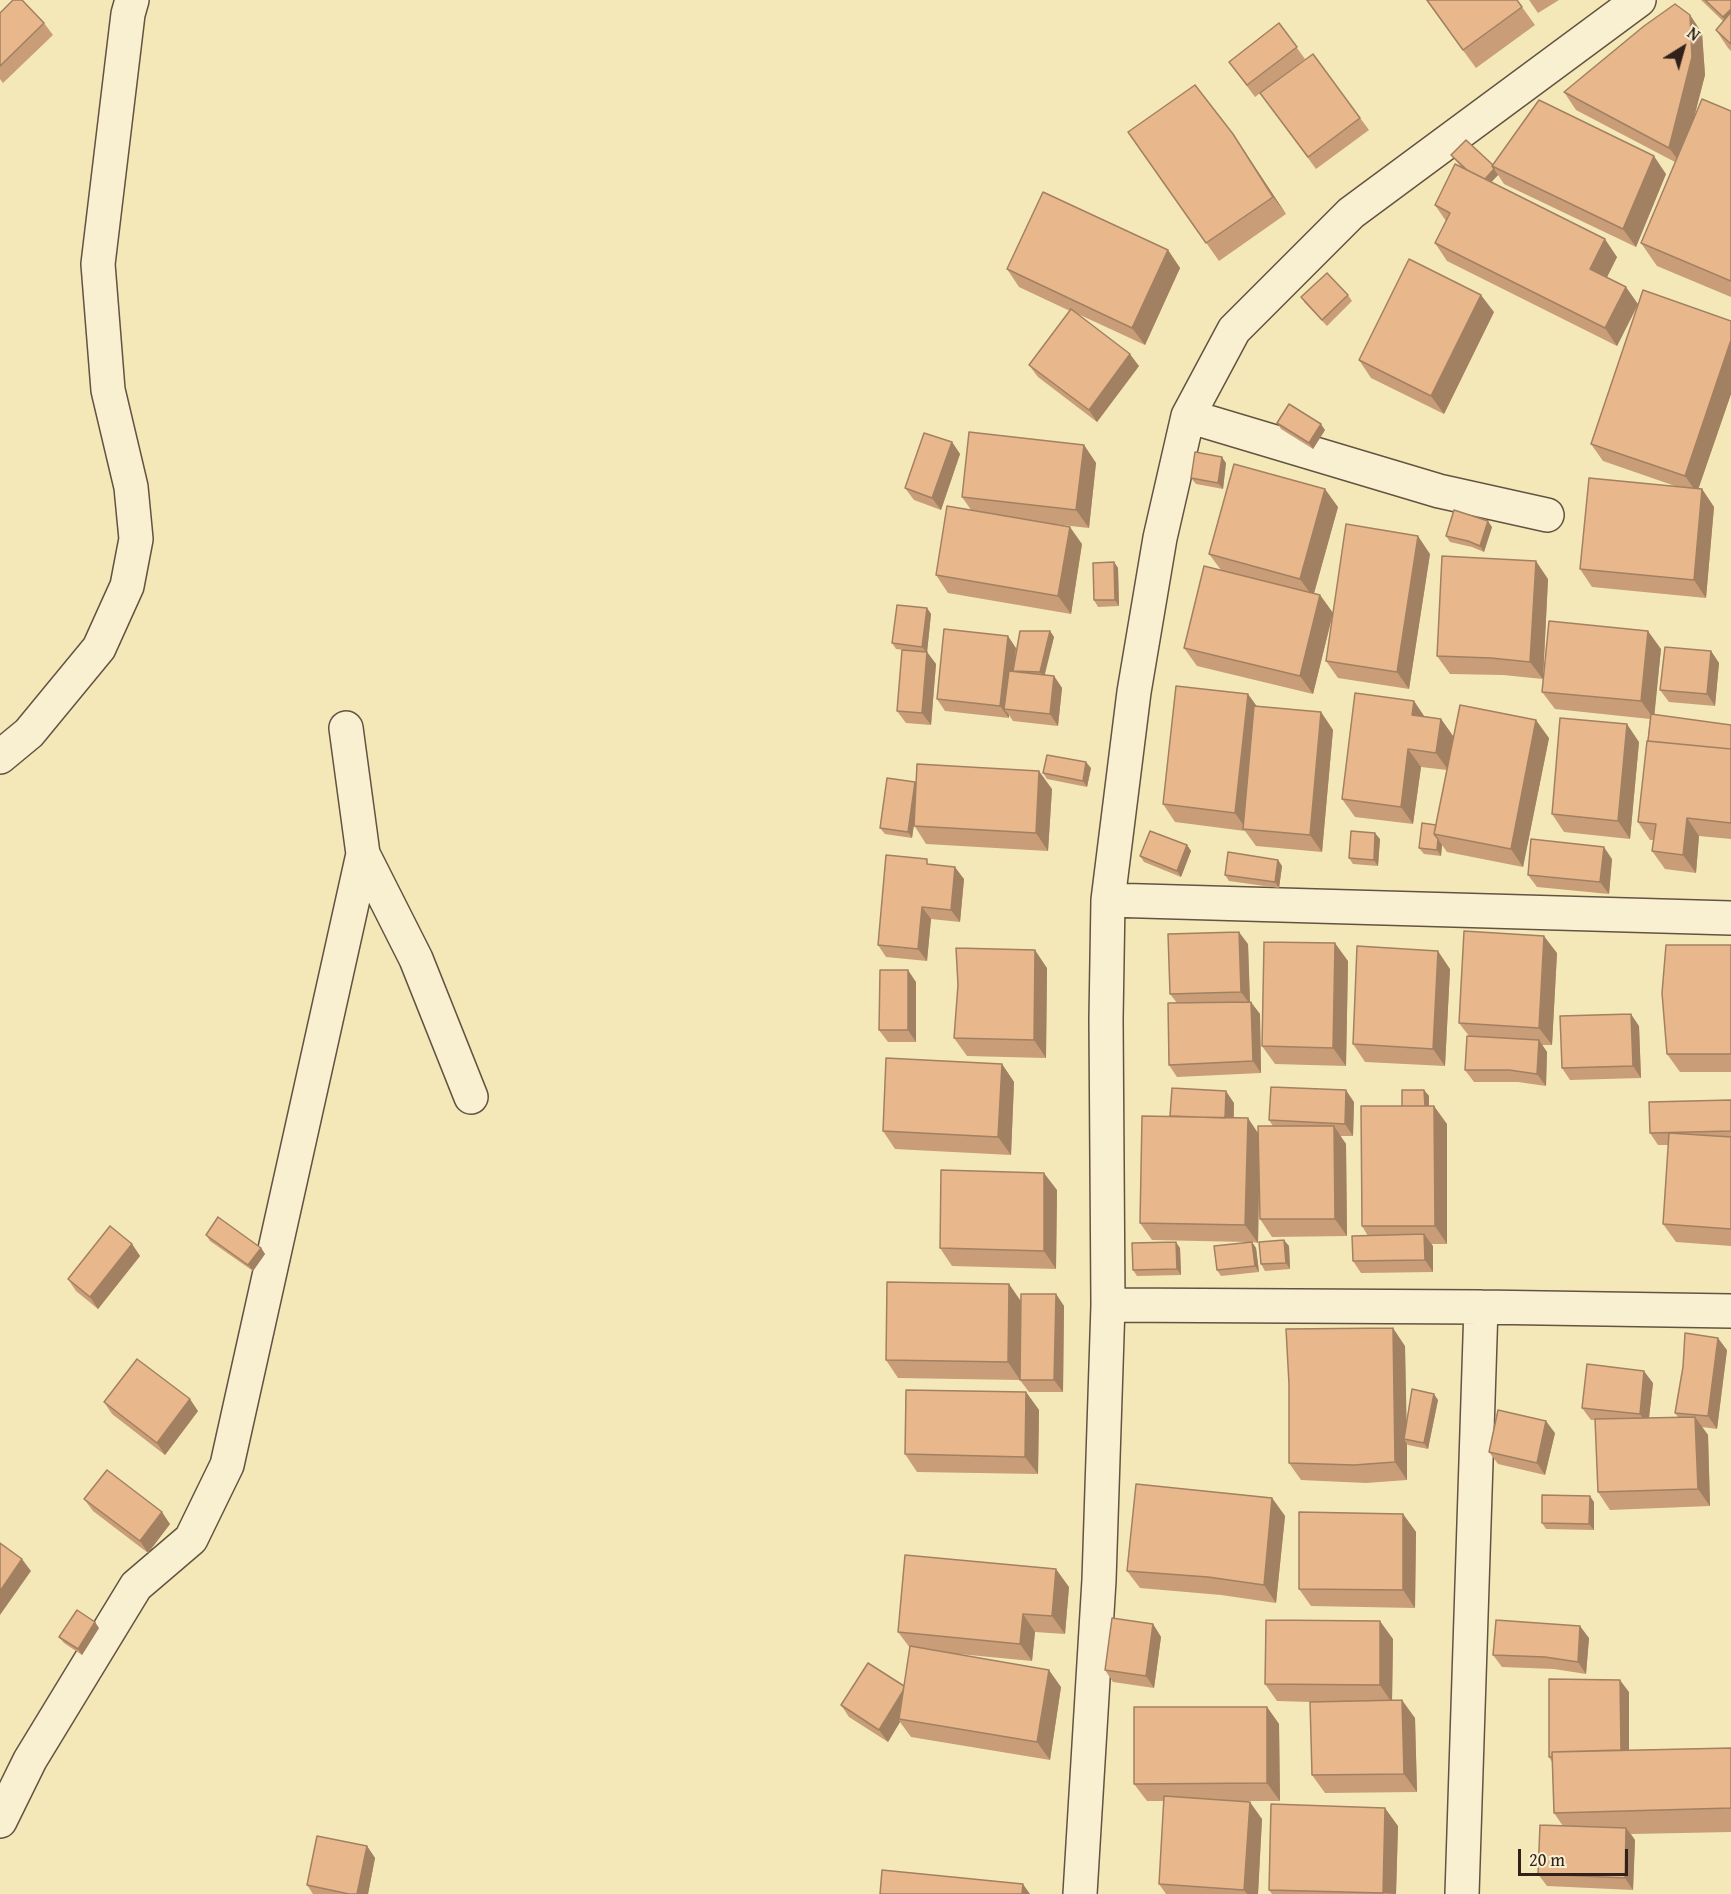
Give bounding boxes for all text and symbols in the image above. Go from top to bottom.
north arrow [1653,18,1713,78]
text: N [1682,21,1705,46]
scale bar [1521,1837,1630,1875]
text: 20 m [1529,1846,1565,1873]

